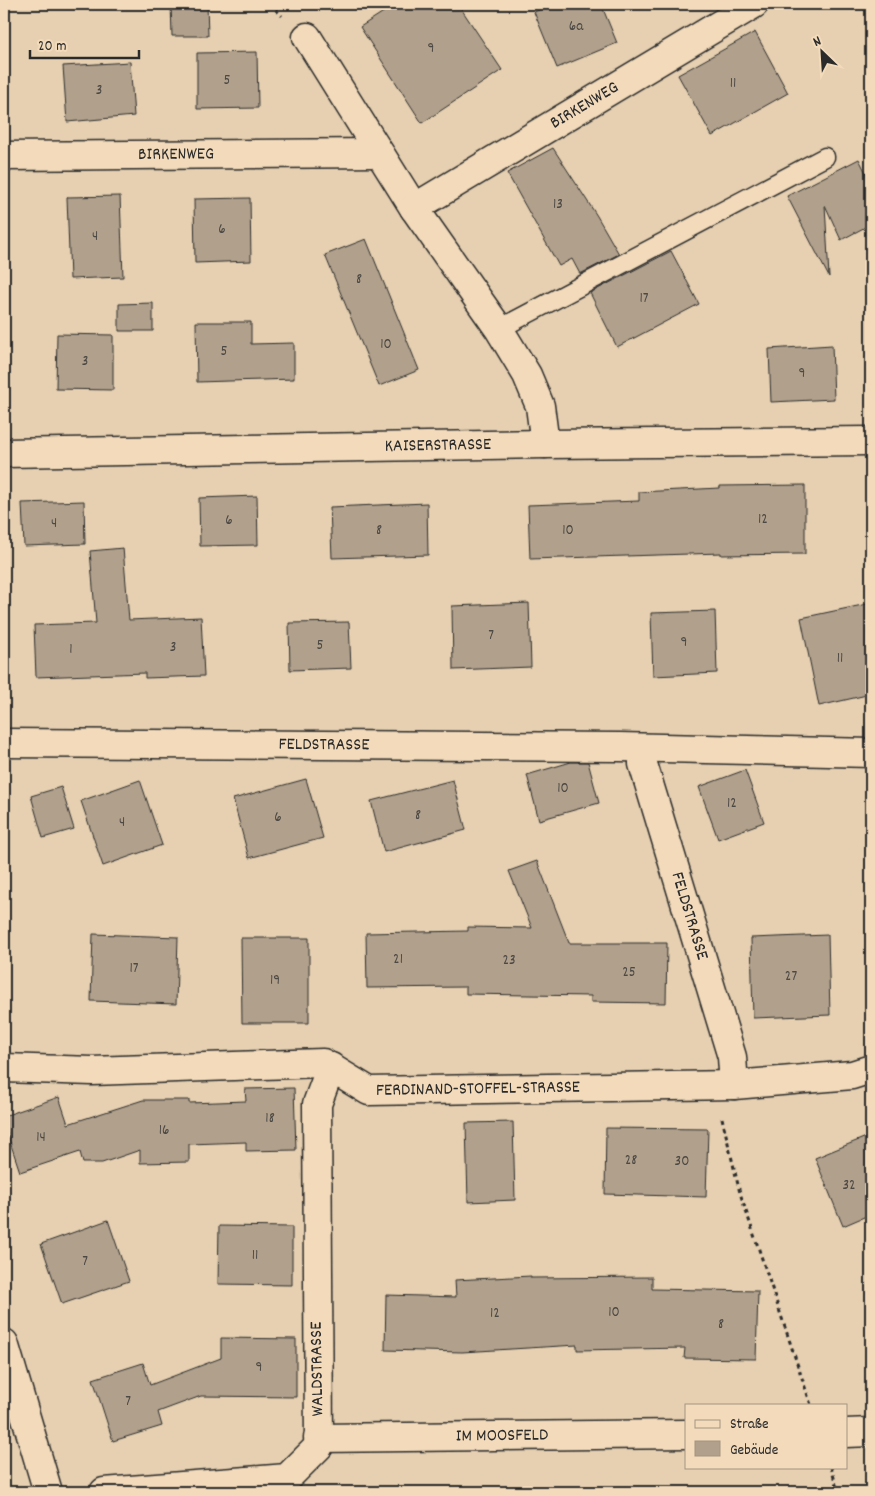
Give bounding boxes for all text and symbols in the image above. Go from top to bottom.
house number: 6a [569,16,584,38]
scale bar [30,28,139,60]
north arrow [798,28,848,78]
text: N [810,31,825,53]
text: 20 m [38,36,66,58]
house number: 9 [428,38,434,60]
house number: 5 [224,70,231,92]
house number: 11 [730,73,736,95]
street label: BIRKENWEG [546,75,624,136]
house number: 3 [96,80,102,102]
street label: BIRKENWEG [138,142,214,167]
house number: 13 [553,194,563,216]
house number: 6 [218,219,226,241]
house number: 4 [92,226,98,248]
house number: 8 [356,269,362,291]
house number: 17 [639,288,649,310]
house number: 10 [380,334,392,356]
house number: 5 [221,341,228,363]
house number: 3 [82,351,88,373]
house number: 9 [799,363,805,385]
street label: KAISERSTRASSE [384,432,491,459]
house number: 12 [758,509,768,531]
house number: 6 [225,510,233,532]
house number: 4 [51,513,57,535]
house number: 8 [376,520,382,542]
house number: 10 [562,520,574,542]
house number: 7 [488,625,494,647]
house number: 9 [681,632,687,654]
house number: 5 [317,635,324,657]
house number: 3 [170,637,176,659]
house number: 1 [69,639,73,661]
house number: 11 [837,648,843,670]
street label: FELDSTRASSE [279,732,369,758]
house number: 10 [557,778,569,800]
house number: 12 [727,793,737,815]
house number: 8 [415,805,421,827]
house number: 6 [274,807,282,829]
house number: 4 [119,812,125,834]
street label: FELDSTRASSE [664,869,714,963]
house number: 21 [393,949,403,971]
house number: 23 [502,950,516,972]
house number: 17 [129,958,139,980]
house number: 25 [622,962,636,984]
house number: 27 [785,966,797,988]
house number: 19 [270,970,280,992]
street label: FERDINAND-STOFFEL-STRASSE [376,1075,580,1103]
house number: 18 [265,1108,275,1130]
house number: 16 [159,1120,169,1142]
house number: 14 [36,1127,46,1149]
house number: 28 [625,1150,637,1172]
house number: 30 [675,1151,689,1173]
house number: 32 [842,1175,856,1197]
house number: 11 [252,1245,258,1267]
house number: 7 [82,1251,88,1273]
house number: 10 [608,1302,620,1324]
house number: 12 [490,1303,500,1325]
house number: 8 [718,1314,724,1336]
street label: WALDSTRASSE [305,1321,331,1417]
house number: 9 [256,1357,262,1379]
house number: 7 [125,1391,131,1413]
legend [685,1404,848,1468]
text: Straße [730,1414,769,1436]
street label: IM MOOSFELD [456,1423,548,1449]
text: Gebäude [730,1440,779,1462]

